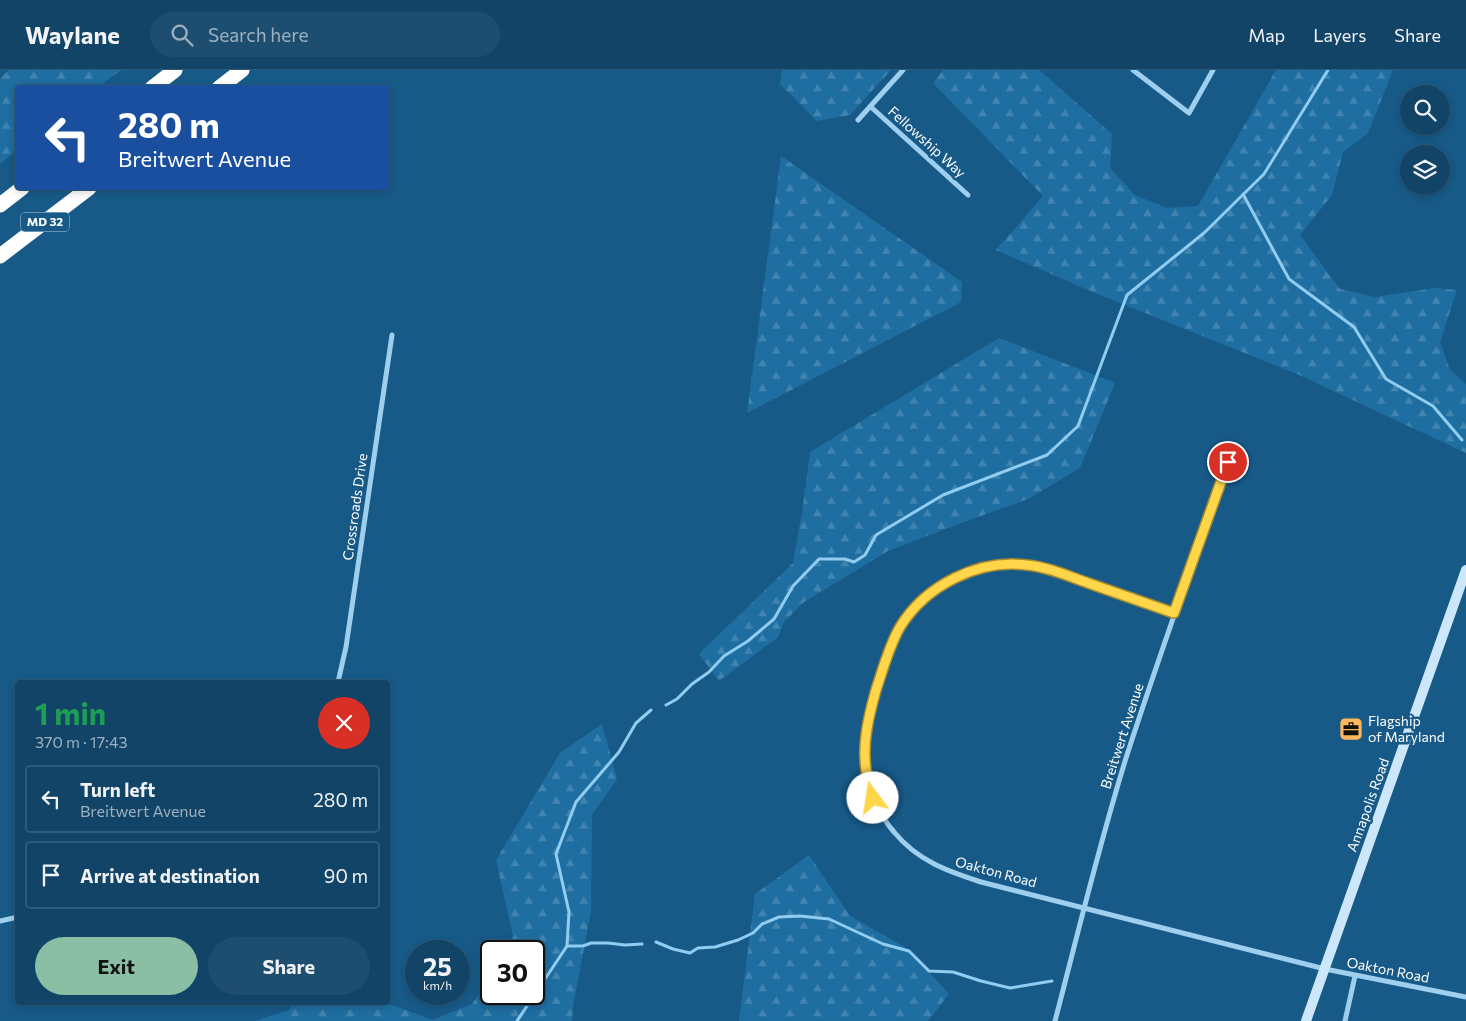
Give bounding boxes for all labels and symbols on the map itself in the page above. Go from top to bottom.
street label: Fellowship Way [885,102,970,181]
road number: MD 32 [21,212,69,232]
pin [1207,441,1249,483]
street label: Crossroads Drive [339,452,370,562]
street label: Breitwert Avenue [1096,681,1147,791]
place label: Flagship of Maryland [1368,712,1445,745]
office icon: Flagship of Maryland [1338,716,1364,742]
street label: Annapolis Road [1343,756,1392,854]
position arrow [846,771,898,823]
street label: Oakton Road [953,852,1039,891]
speed limit sign: 30 [480,940,545,1005]
street label: Oakton Road [1345,953,1431,986]

